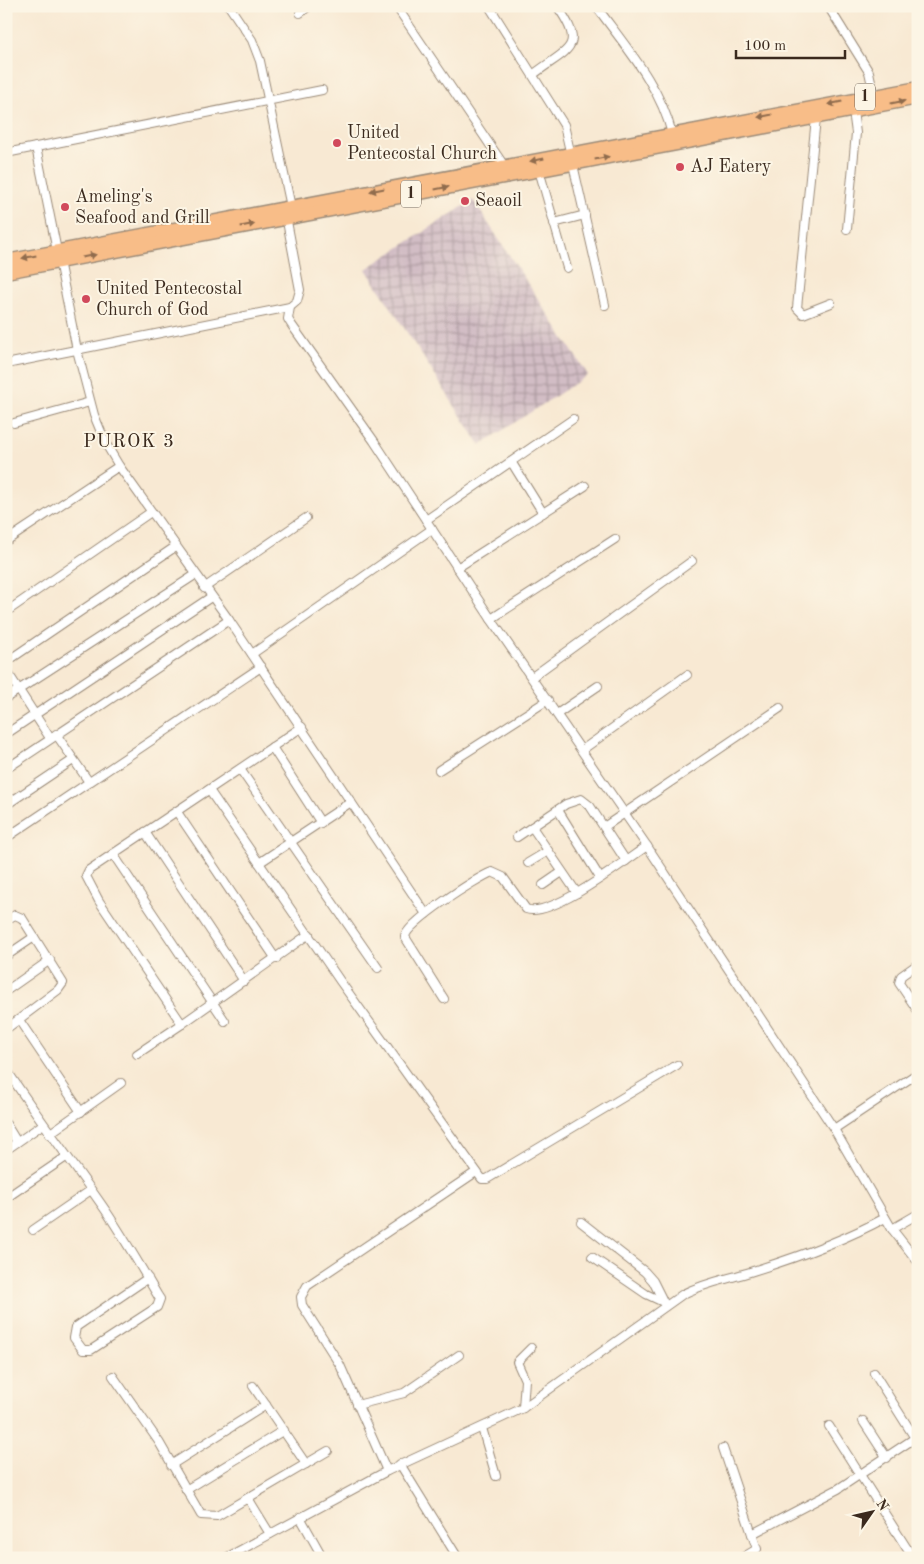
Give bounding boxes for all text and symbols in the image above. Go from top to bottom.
scale bar [736,28,845,60]
text: 100 m [744,39,786,54]
road number: 1 [855,84,875,110]
one-way arrow [890,98,905,106]
one-way arrow [827,99,843,107]
one-way arrow [758,112,773,120]
place label: United Pentecostal Church [347,124,497,163]
marker: United Pentecostal Church [331,137,343,149]
one-way arrow [594,153,610,161]
one-way arrow [529,156,545,164]
place label: AJ Eatery [690,158,772,176]
marker: AJ Eatery [674,161,686,173]
road number: 1 [401,180,421,208]
one-way arrow [435,184,451,192]
one-way arrow [370,186,385,194]
place label: Ameling's Seafood and Grill [75,188,210,227]
place label: Seaoil [475,192,522,210]
marker: Seaoil [459,195,471,207]
marker: Ameling's Seafood and Grill [59,201,71,213]
one-way arrow [241,221,257,229]
one-way arrow [81,252,96,260]
one-way arrow [20,253,36,261]
place label: United Pentecostal Church of God [96,280,242,319]
marker: United Pentecostal Church of God [80,293,92,305]
district label: PUROK 3 [83,433,175,452]
north arrow [846,1486,896,1536]
text: N [873,1497,891,1514]

